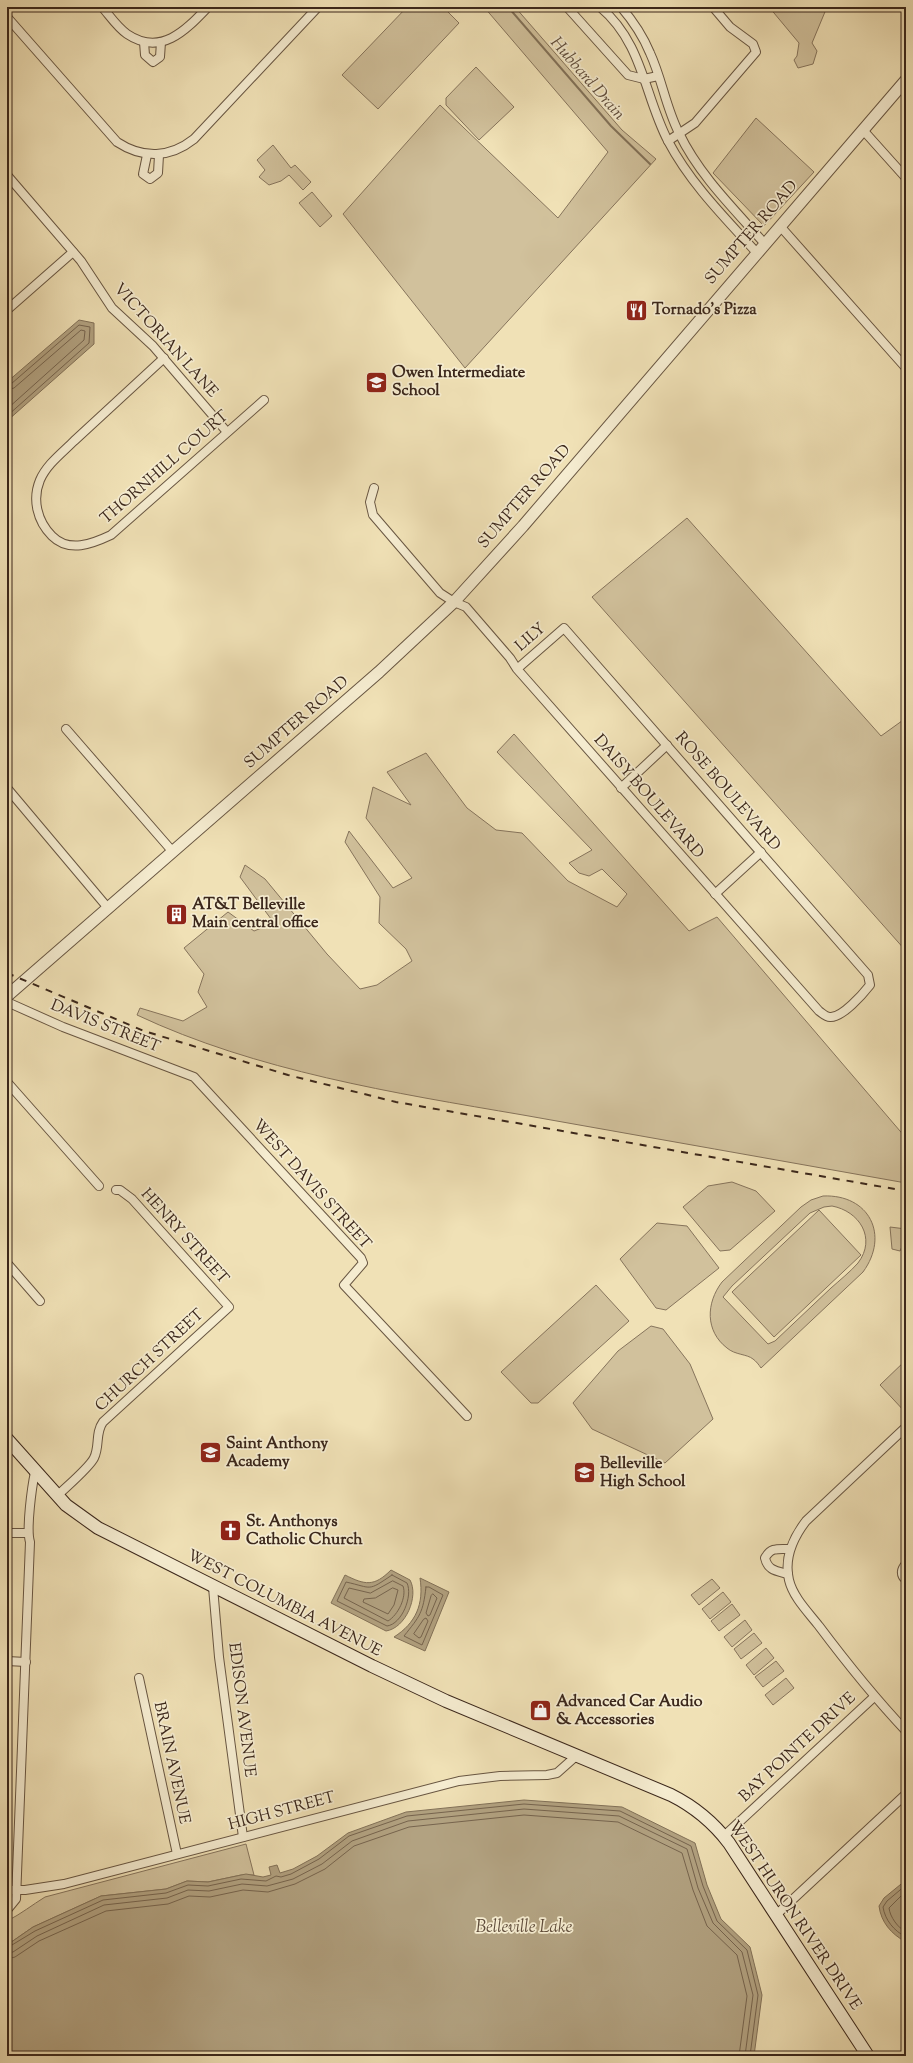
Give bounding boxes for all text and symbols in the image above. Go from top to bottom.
water label: Hubbard Drain [544,32,630,126]
street label: SUMPTER ROAD [700,176,804,290]
street label: VICTORIAN LANE [107,279,223,404]
restaurant icon: Tornado's Pizza [623,297,649,323]
place label: Tornado's Pizza [652,299,757,322]
place label: Owen Intermediate School [392,362,526,403]
school or university icon: Owen Intermediate School [363,369,389,395]
street label: THORNHILL COURT [96,406,234,530]
street label: SUMPTER ROAD [473,440,577,554]
street label: LILY [511,618,552,658]
street label: SUMPTER ROAD [240,671,354,775]
street label: ROSE BOULEVARD [669,727,785,857]
street label: DAISY BOULEVARD [587,730,709,864]
place label: AT&T Belleville Main central office [192,894,319,935]
building icon: AT&T Belleville Main central office [164,901,190,927]
street label: DAVIS STREET [47,995,163,1059]
street label: WEST DAVIS STREET [246,1115,376,1255]
street label: HENRY STREET [135,1184,233,1290]
street label: CHURCH STREET [90,1304,210,1418]
place label: Saint Anthony Academy [226,1433,328,1474]
school or university icon: Saint Anthony Academy [197,1440,223,1466]
place label: Belleville High School [600,1453,686,1494]
school or university icon: Belleville High School [571,1460,597,1486]
place label: St. Anthonys Catholic Church [246,1511,363,1552]
church icon: St. Anthonys Catholic Church [217,1518,243,1544]
street label: WEST COLUMBIA AVENUE [183,1545,386,1663]
street label: EDISON AVENUE [221,1641,261,1779]
street label: BAY POINTE DRIVE [735,1688,862,1808]
place label: Advanced Car Audio & Accessories [556,1691,703,1732]
shop icon: Advanced Car Audio & Accessories [527,1698,553,1724]
street label: BRAIN AVENUE [147,1700,195,1827]
street label: HIGH STREET [226,1787,338,1837]
street label: WEST HURON RIVER DRIVE [722,1817,866,2016]
water label: Belleville Lake [476,1916,573,1940]

